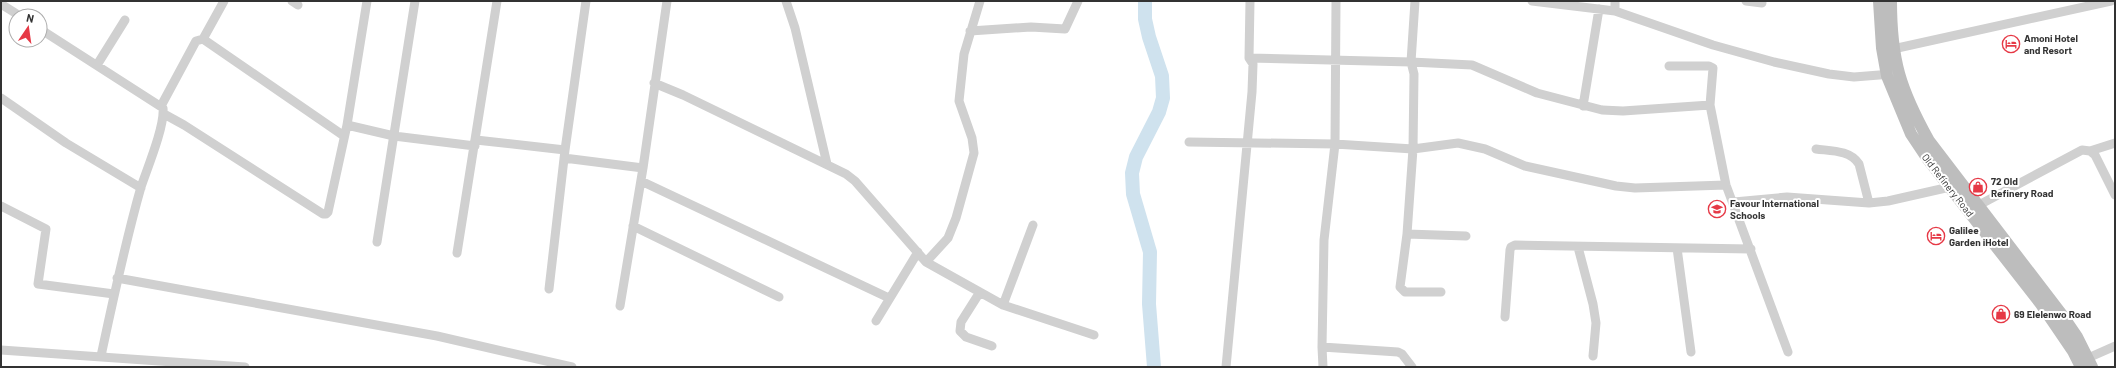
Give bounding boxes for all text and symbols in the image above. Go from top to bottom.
north arrow [8,8,48,48]
text: N [25,11,35,25]
place label: Amoni Hotel and Resort [2024,32,2078,56]
hotel icon: Amoni Hotel and Resort [2001,34,2021,54]
street label: Old Refinery Road [1920,151,1976,219]
place label: 72 Old Refinery Road [1991,175,2054,199]
shop icon: 72 Old Refinery Road [1968,177,1988,197]
place label: Favour International Schools [1730,197,1819,221]
school or university icon: Favour International Schools [1707,199,1727,219]
place label: Galilee Garden iHotel [1949,224,2009,248]
hotel icon: Galilee Garden iHotel [1926,226,1946,246]
shop icon: 69 Elelenwo Road [1991,304,2011,324]
place label: 69 Elelenwo Road [2014,308,2092,320]

